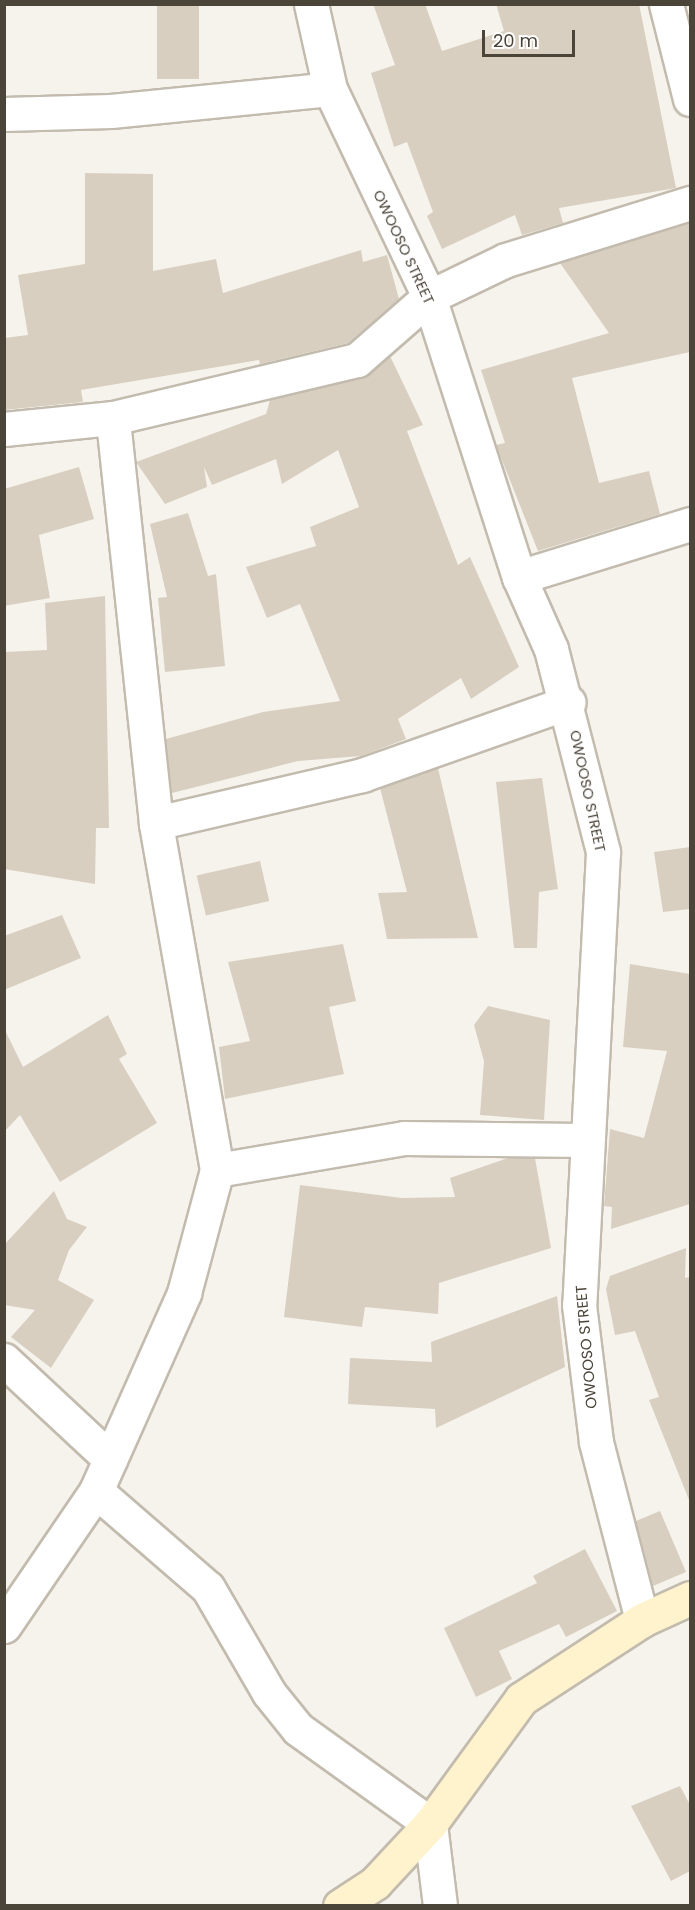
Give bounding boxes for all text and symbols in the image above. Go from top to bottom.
scale bar [485,18,578,56]
text: 20 m [493,28,538,53]
street label: OWOOSO STREET [370,187,438,307]
street label: OWOOSO STREET [566,728,610,854]
street label: OWOOSO STREET [572,1284,600,1410]

